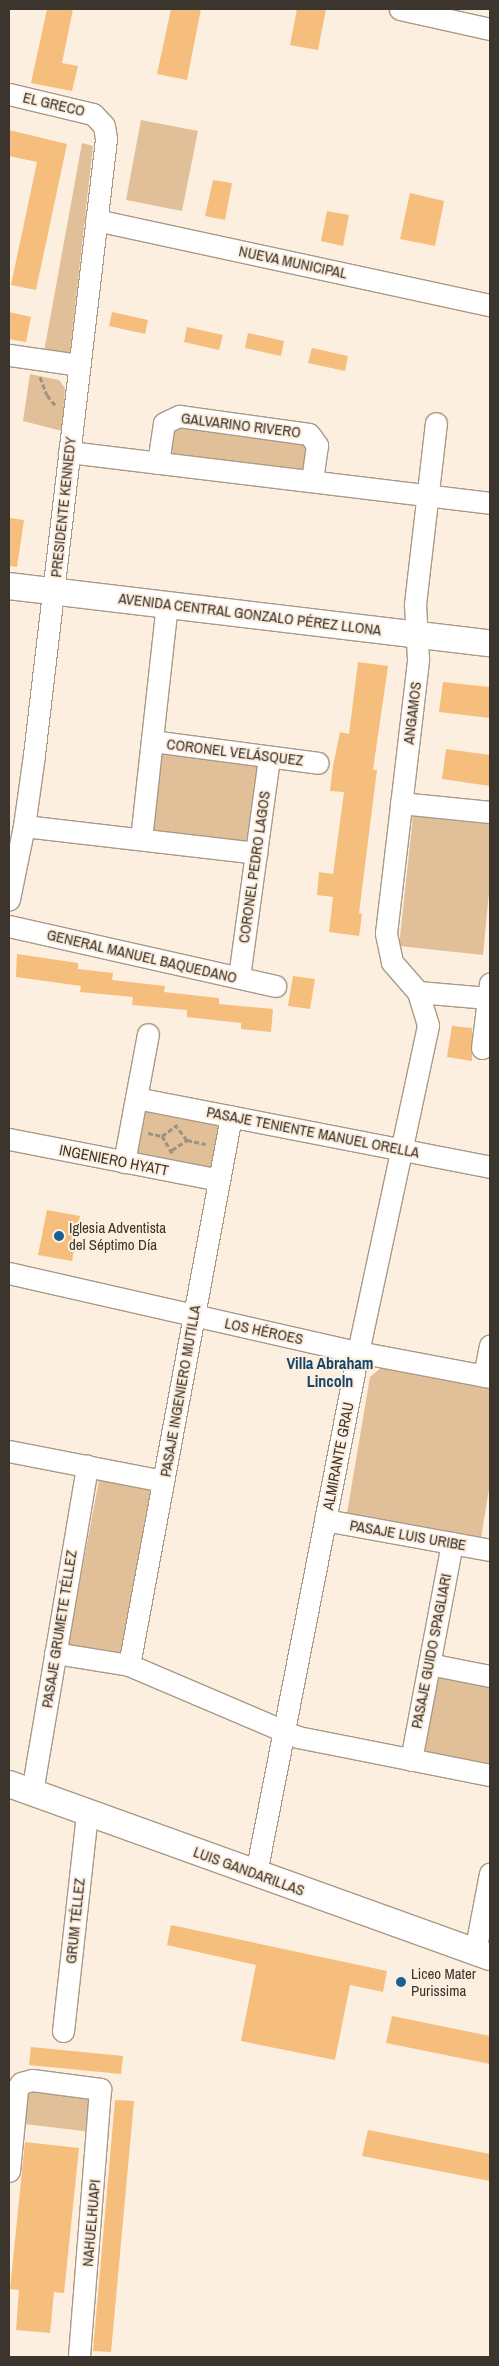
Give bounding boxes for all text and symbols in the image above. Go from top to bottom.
street label: EL GRECO [21,88,87,120]
street label: NUEVA MUNICIPAL [237,242,349,282]
street label: GALVARINO RIVERO [180,409,302,441]
street label: PRESIDENTE KENNEDY [47,436,79,578]
street label: AVENIDA CENTRAL GONZALO PÉREZ LLONA [117,589,383,639]
street label: ANGAMOS [399,681,425,745]
street label: CORONEL VELÁSQUEZ [165,735,305,769]
street label: CORONEL PEDRO LAGOS [234,790,274,944]
street label: GENERAL MANUEL BAQUEDANO [45,925,239,987]
street label: PASAJE TENIENTE MANUEL ORELLA [205,1102,421,1162]
street label: INGENIERO HYATT [58,1141,170,1179]
place label: Iglesia Adventista del Séptimo Día [69,1218,167,1253]
marker: Iglesia Adventista del Séptimo Día [53,1230,65,1242]
street label: PASAJE INGENIERO MUTILLA [156,1304,204,1478]
street label: LOS HÉROES [223,1314,305,1348]
district label: Villa Abraham Lincoln [286,1353,374,1391]
street label: ALMIRANTE GRAU [319,1401,357,1511]
street label: PASAJE LUIS URIBE [348,1516,468,1554]
street label: PASAJE GRUMETE TÉLLEZ [38,1549,80,1709]
street label: PASAJE GUIDO SPAGLIARI [407,1572,455,1730]
street label: LUIS GANDARILLAS [191,1843,307,1899]
street label: GRUM TÉLLEZ [62,1877,88,1965]
place label: Liceo Mater Purissima [411,1964,476,1999]
marker: Liceo Mater Purissima [395,1976,407,1988]
street label: NAHUELHUAPI [78,2179,104,2267]

